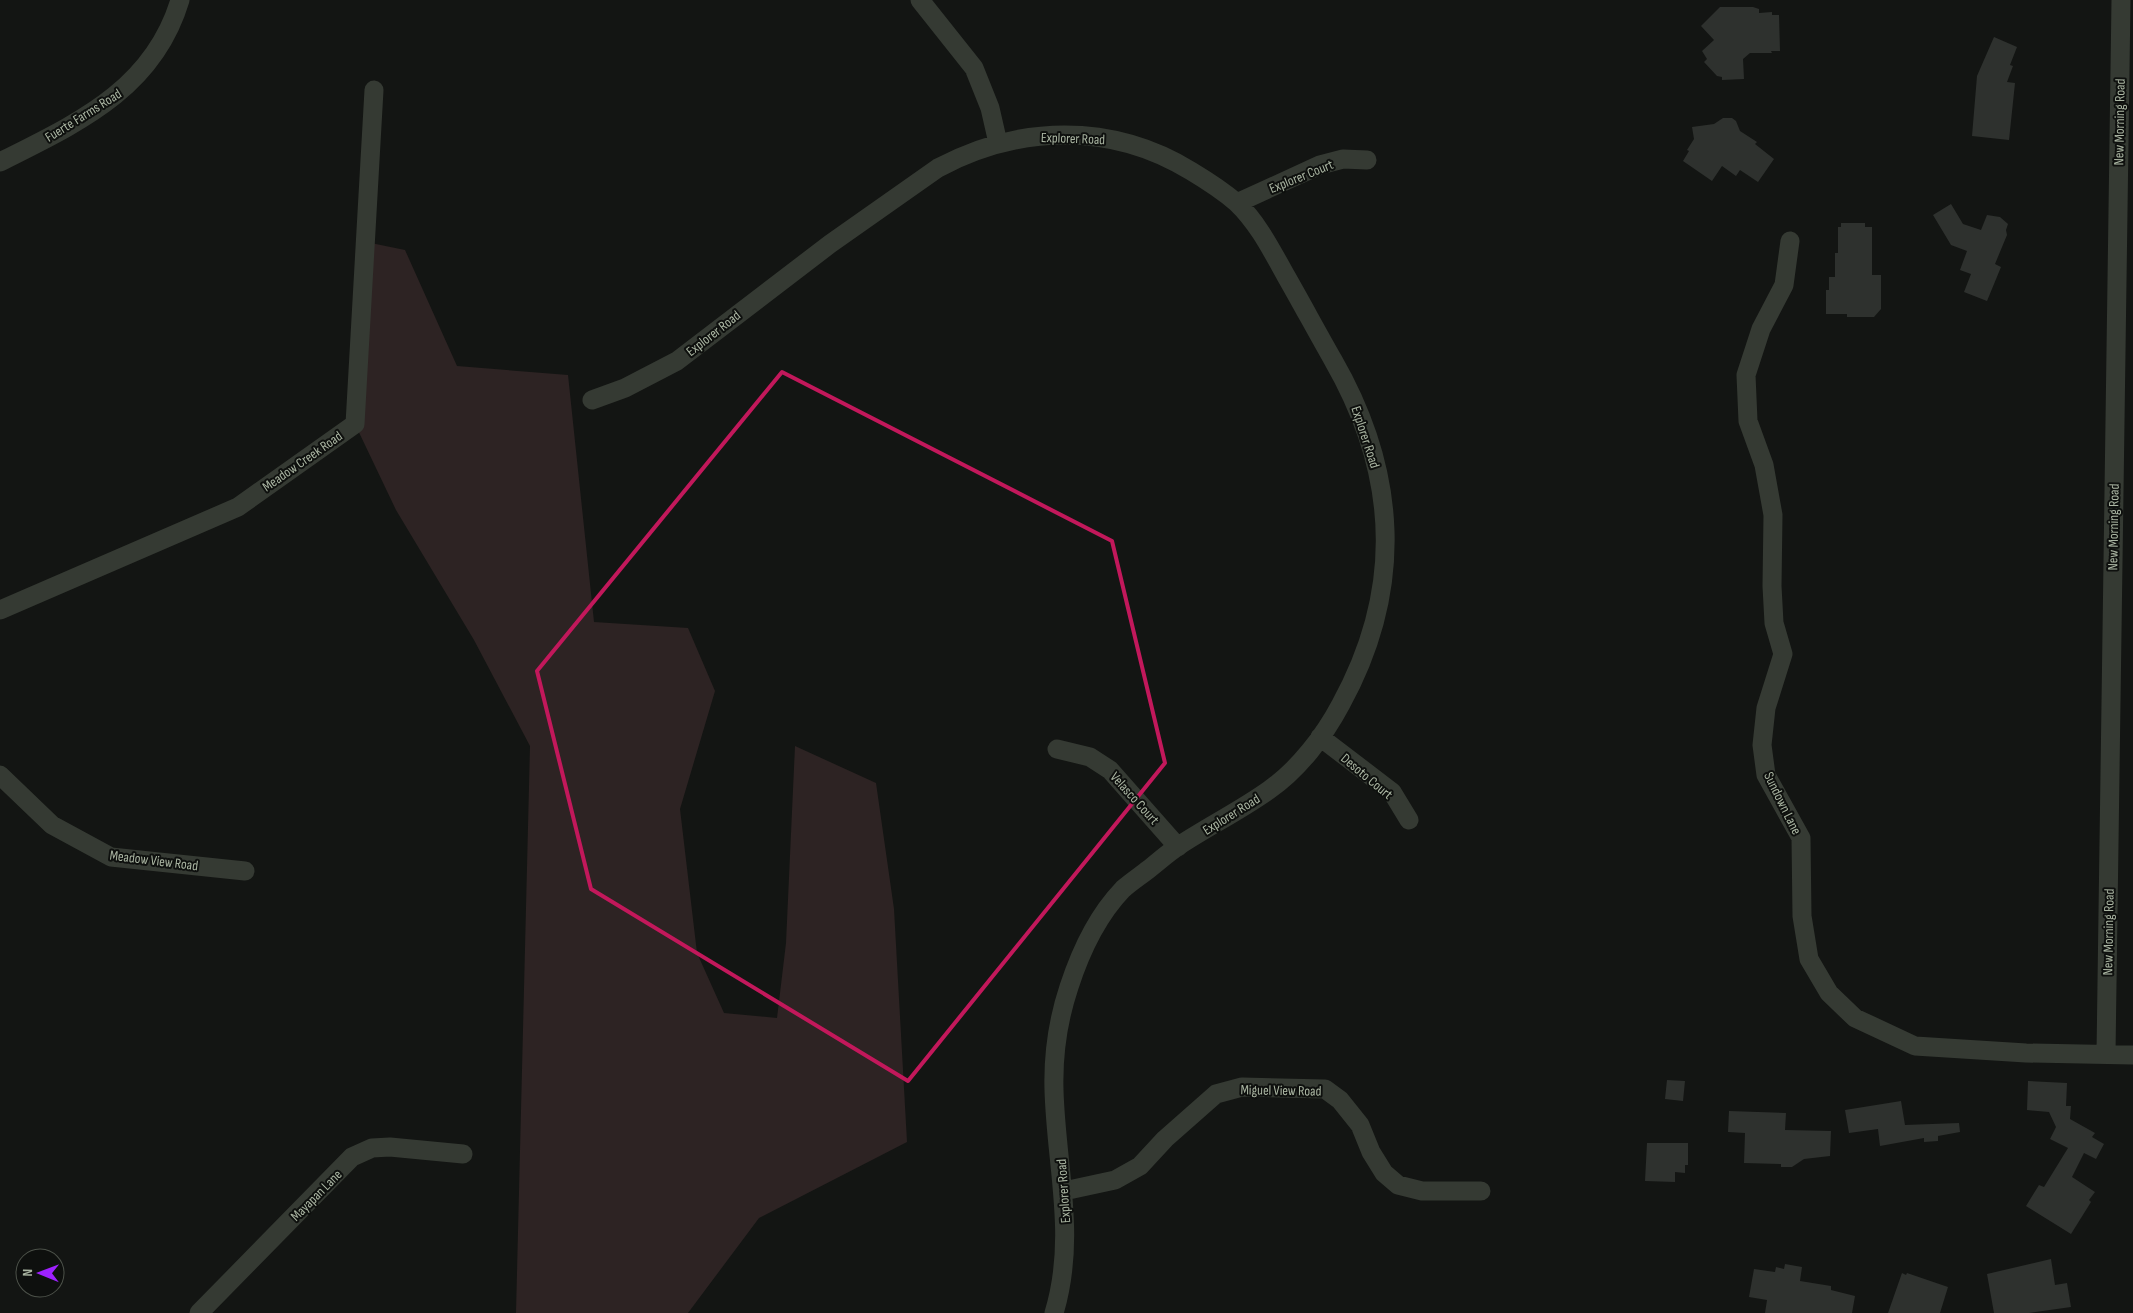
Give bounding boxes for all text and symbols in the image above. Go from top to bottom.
street label: New Morning Road [2110,78,2129,165]
street label: Fuerte Farms Road [42,85,125,146]
street label: Explorer Road [1041,129,1106,148]
street label: Explorer Court [1267,156,1336,197]
street label: Explorer Road [683,307,744,360]
street label: Explorer Road [1348,404,1384,470]
street label: Meadow Creek Road [259,427,346,495]
street label: New Morning Road [2104,483,2123,570]
street label: Desoto Court [1337,750,1396,803]
street label: Velasco Court [1107,769,1163,828]
street label: Sundown Lane [1760,769,1805,837]
street label: Explorer Road [1200,790,1263,839]
street label: Meadow View Road [109,847,199,874]
street label: New Morning Road [2099,888,2118,975]
street label: Miguel View Road [1240,1081,1322,1100]
street label: Explorer Road [1053,1158,1074,1224]
street label: Mayapan Lane [287,1166,346,1225]
north arrow [15,1248,65,1298]
text: N [19,1269,36,1277]

